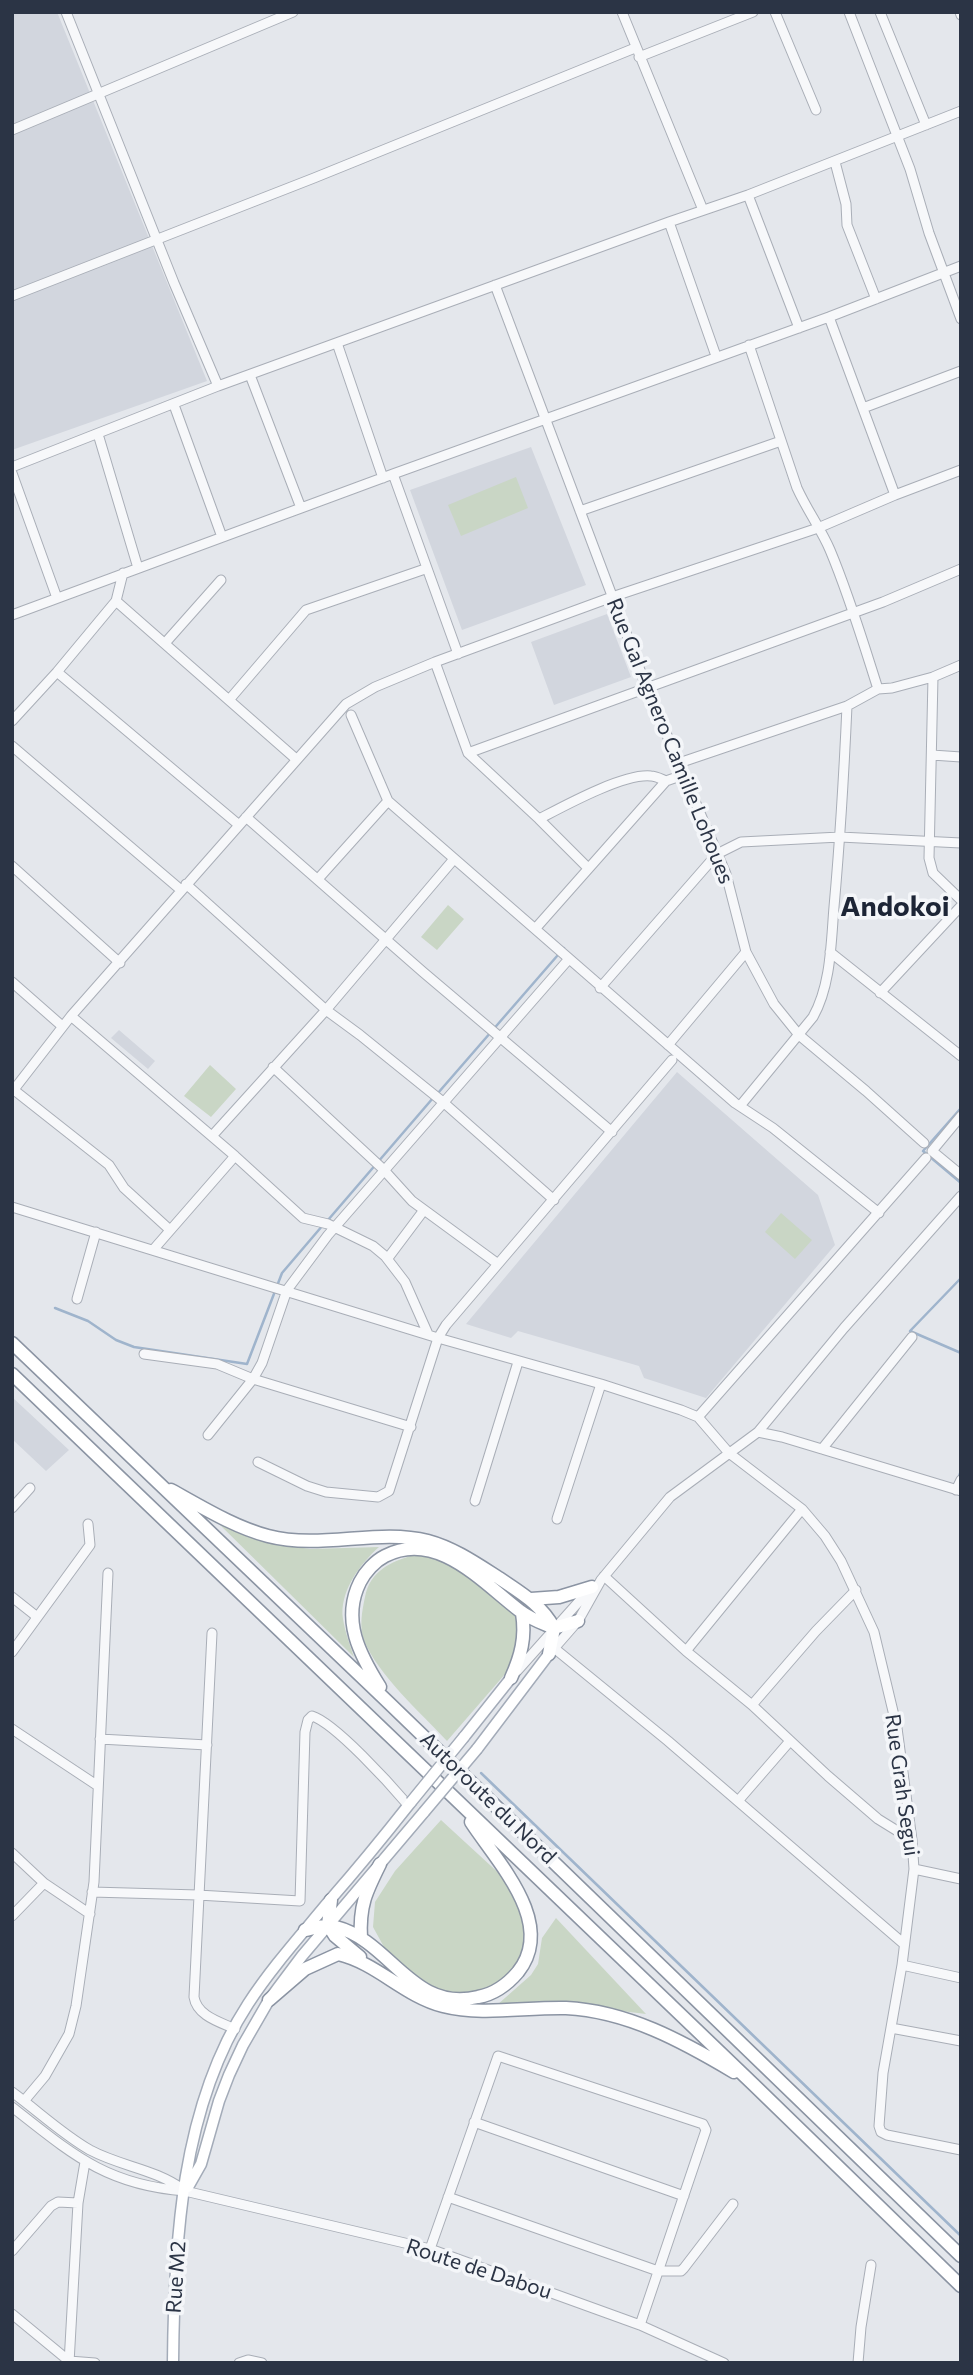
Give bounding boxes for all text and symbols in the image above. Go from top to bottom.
street label: Rue Gal Agnero Camille Lohoues [601,594,739,888]
district label: Andokoi [840,890,950,924]
street label: Rue Grah Segui [880,1712,924,1858]
street label: Autoroute du Nord [415,1727,561,1869]
street label: Route de Dabou [403,2234,555,2304]
street label: Rue M2 [161,2240,191,2314]

